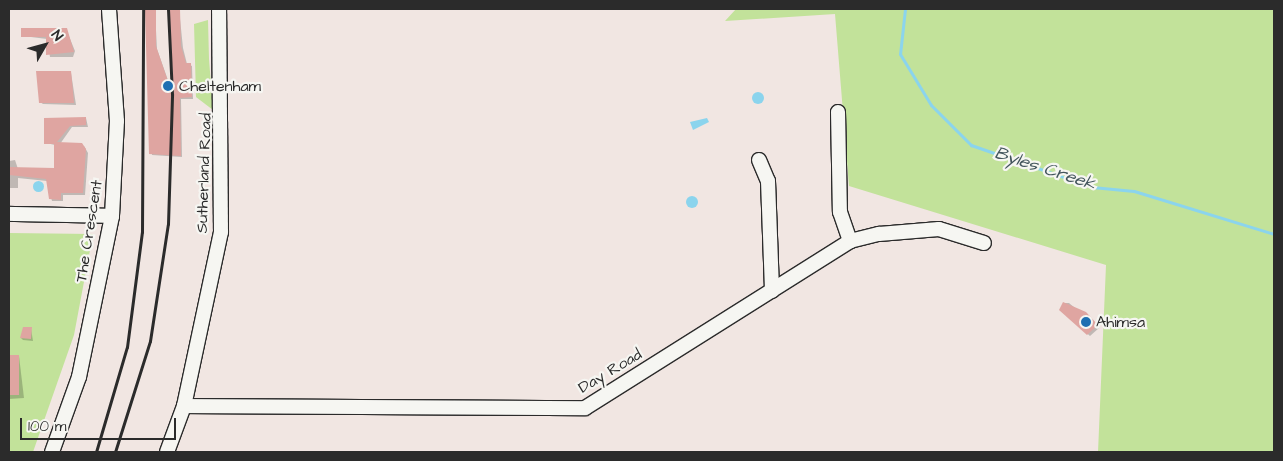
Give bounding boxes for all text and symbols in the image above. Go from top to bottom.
north arrow [20,20,70,70]
text: N [46,26,67,45]
place label: Cheltenham [179,76,261,96]
marker: Cheltenham [161,79,175,93]
street label: Sutherland Road [192,113,216,233]
water label: Byles Creek [992,143,1098,195]
street label: The Crescent [71,179,107,283]
place label: Ahimsa [1096,312,1145,332]
marker: Ahimsa [1080,316,1092,328]
street label: Day Road [575,345,645,397]
scale bar [22,408,179,440]
text: 100 m [28,416,67,437]

